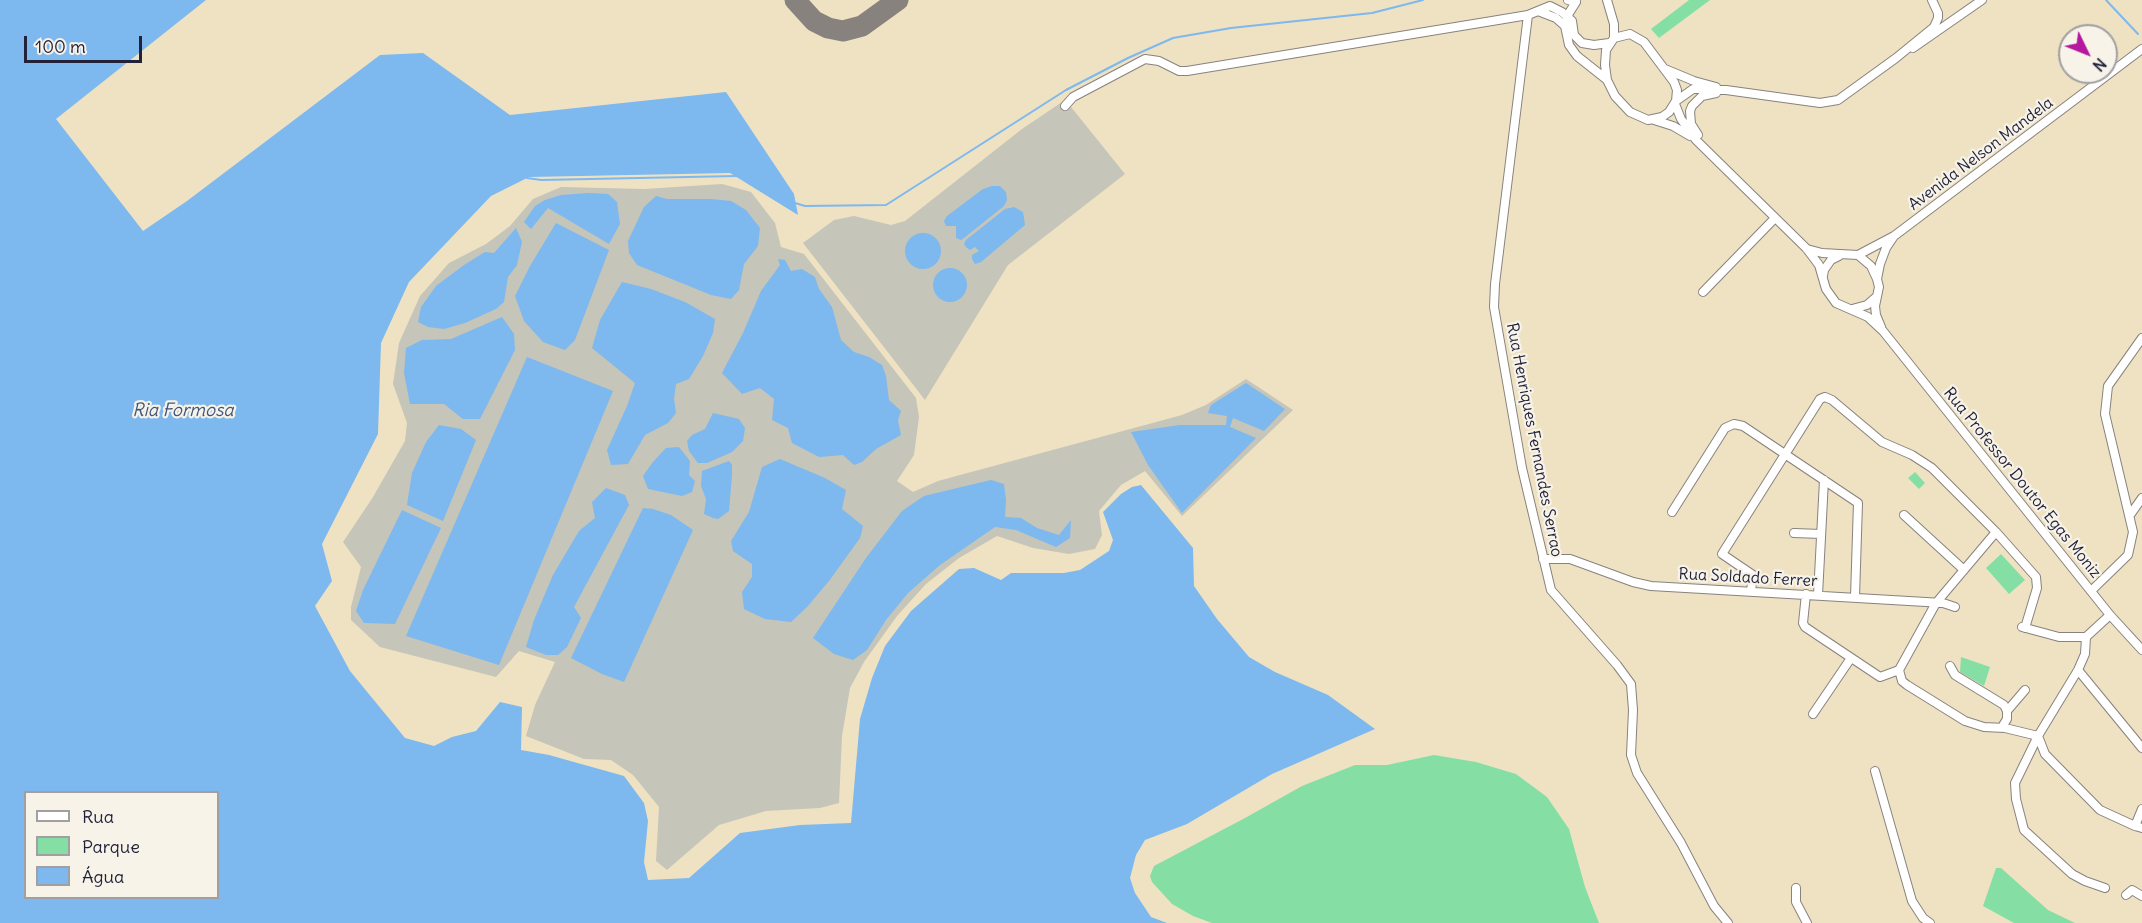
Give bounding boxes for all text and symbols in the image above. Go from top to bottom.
scale bar [27,24,146,62]
north arrow [2058,24,2118,84]
text: 100 m [35,35,86,58]
text: N [2089,54,2111,76]
street label: Avenida Nelson Mandela [1905,93,2057,215]
street label: Rua Henriques Fernandes Serrao [1502,321,1566,559]
street label: Rua Professor Doutor Egas Moniz [1939,384,2105,582]
water label: Ria Formosa [132,400,234,422]
street label: Rua Soldado Ferrer [1678,565,1818,591]
legend [24,791,219,899]
text: Rua [82,805,114,828]
text: Parque [82,835,140,858]
text: Água [82,865,124,888]

